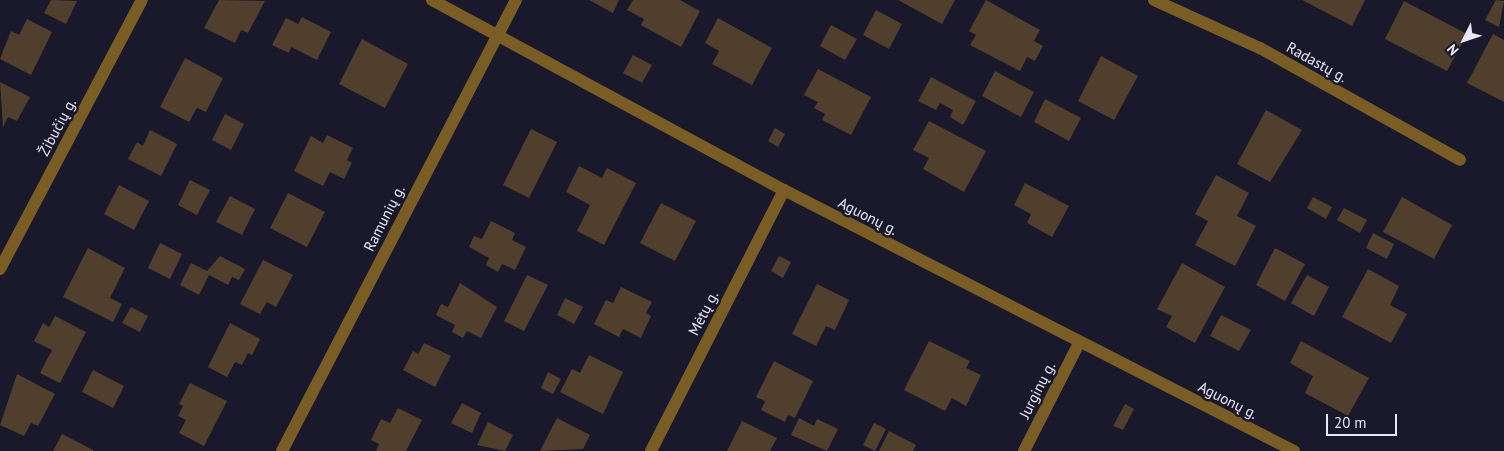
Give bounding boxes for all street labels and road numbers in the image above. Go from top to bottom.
street label: Radastų g. [1284,38,1350,86]
street label: Žibučių g. [34,95,80,159]
street label: Ramunių g. [360,182,408,254]
street label: Aguonų g. [835,193,901,239]
street label: Mėtų g. [684,288,722,338]
street label: Jurginų g. [1015,359,1059,421]
street label: Aguonų g. [1195,377,1261,423]

